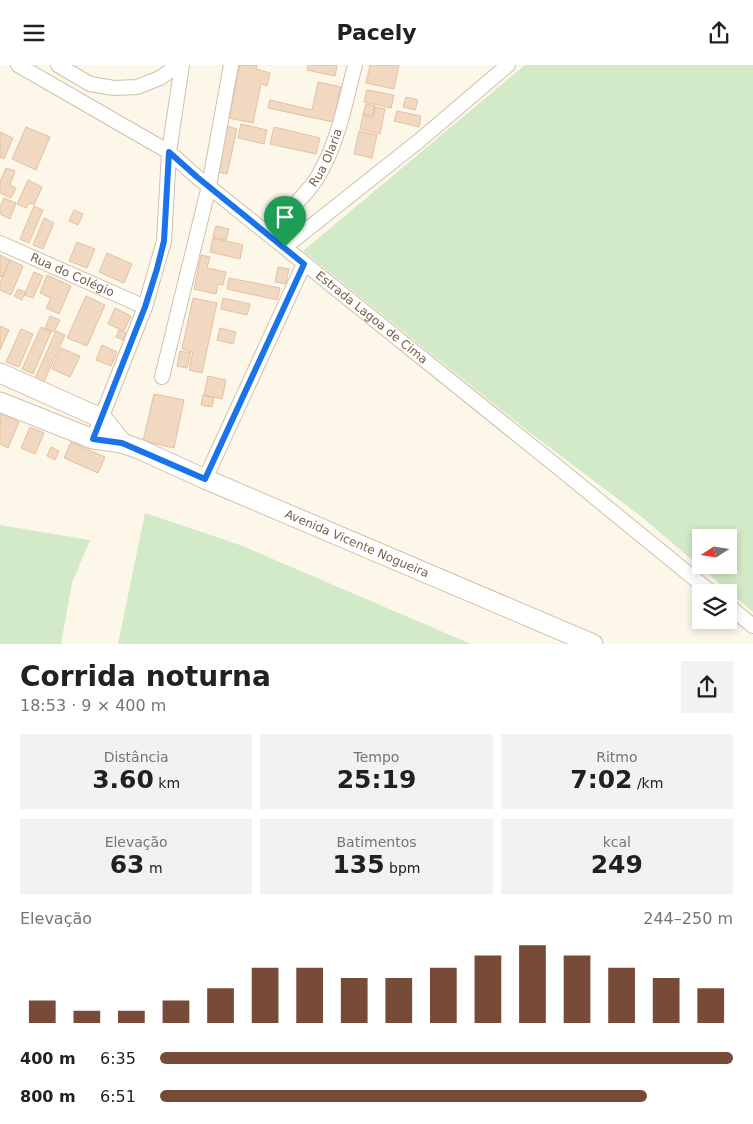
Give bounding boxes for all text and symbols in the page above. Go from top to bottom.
icon: menu [20,19,48,47]
icon: share [705,19,733,47]
text: Pacely [336,20,417,45]
street label: Rua Olaria [306,127,345,189]
pin [264,196,306,247]
icon: arrive [271,203,299,231]
street label: Rua do Colégio [28,250,116,300]
street label: Estrada Lagoa de Cima [313,268,430,367]
street label: Avenida Vicente Nogueira [283,507,431,580]
north arrow [692,529,738,574]
map controls [692,529,737,629]
button: layers [692,584,737,629]
text: Corrida noturna [20,660,271,693]
button: share [681,661,733,713]
text: 18:53 · 9 × 400 m [20,696,166,715]
text: Distância [104,749,169,765]
text: Tempo [354,749,399,765]
text: Ritmo [596,749,637,765]
text: 3.60 [92,765,154,794]
text: 25:19 [337,765,416,794]
text: 7:02 [570,765,632,794]
text: km [154,775,180,791]
text: /km [632,775,663,791]
text: Elevação [105,834,168,850]
text: Batimentos [336,834,417,850]
text: kcal [603,834,631,850]
text: 63 [110,850,145,879]
text: 135 [332,850,385,879]
text: 249 [591,850,643,879]
text: m [145,860,163,876]
text: bpm [385,860,421,876]
text: Elevação [20,909,92,928]
text: 244–250 m [643,909,733,928]
text: 400 m [20,1049,76,1068]
text: 6:35 [100,1049,136,1068]
text: 800 m [20,1087,76,1106]
text: 6:51 [100,1087,136,1106]

